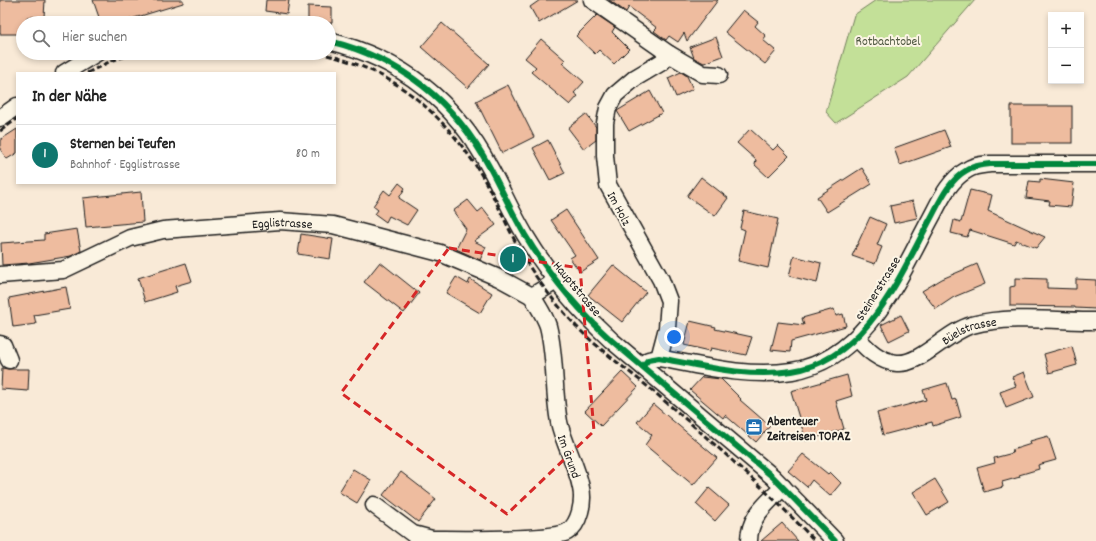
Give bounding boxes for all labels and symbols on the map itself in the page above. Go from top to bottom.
park label: Rotbachtobel [856,33,920,52]
street label: Im Holz [601,189,635,230]
street label: Egglistrasse [251,214,313,235]
pin: 1 [500,244,526,274]
street label: Steinerstrasse [852,253,907,325]
street label: Hauptstrasse [547,258,605,322]
street label: Büelstrasse [938,314,998,351]
your location [664,327,684,347]
place label: Abenteuer Zeitreisen TOPAZ [767,413,850,447]
office icon: Abenteuer Zeitreisen TOPAZ [744,417,764,437]
street label: Im Grund [551,432,584,481]

